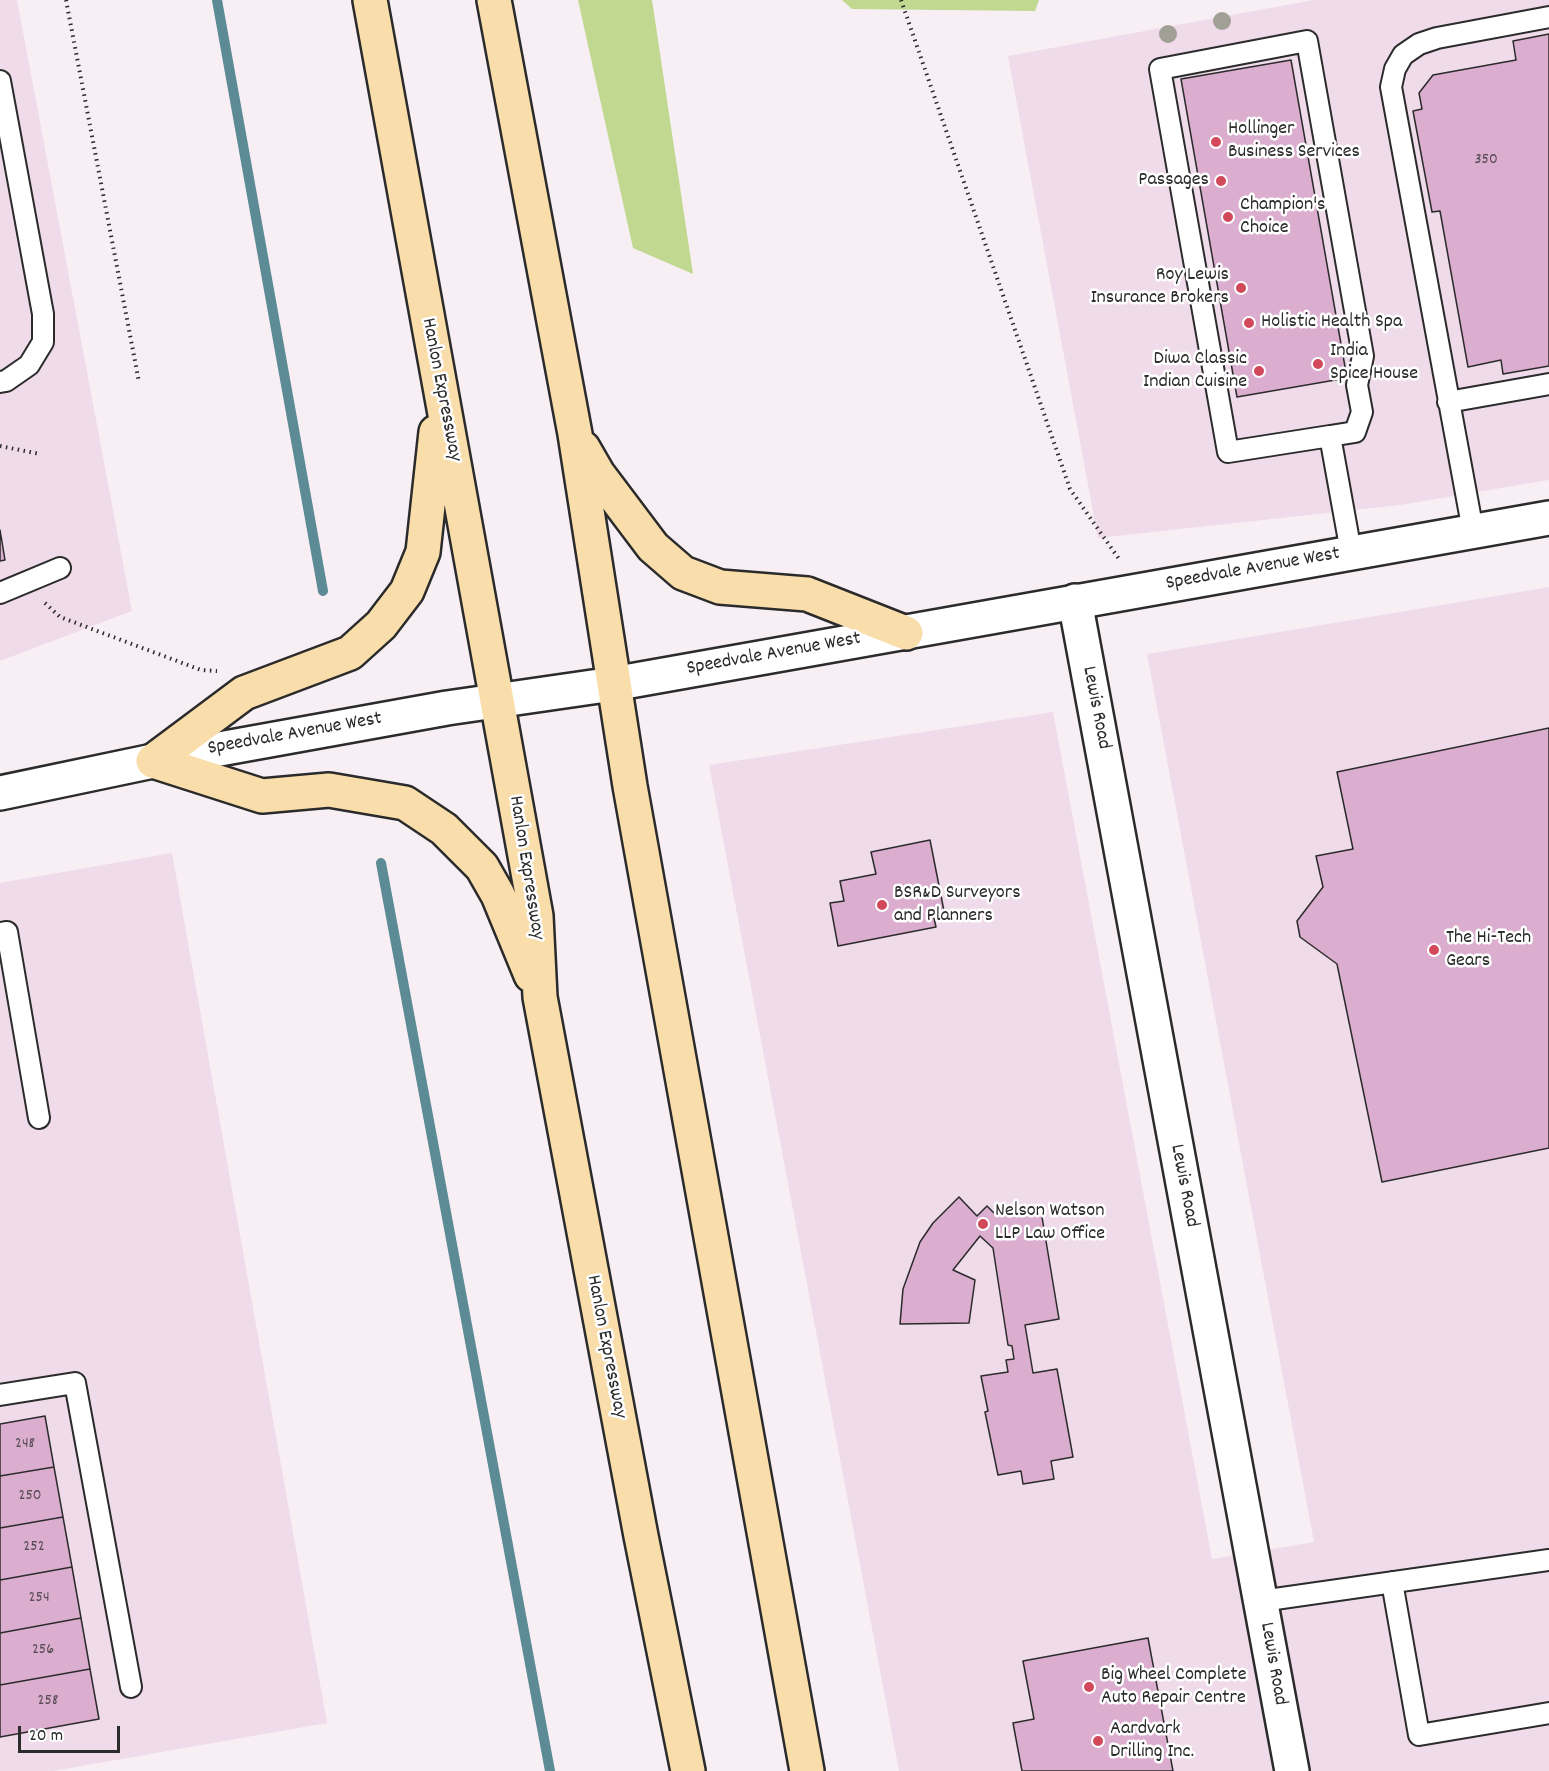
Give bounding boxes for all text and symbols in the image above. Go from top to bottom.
place label: Hollinger Business Services [1228,118,1360,165]
marker: Hollinger Business Services [1209,135,1223,149]
house number: 350 [1474,151,1498,171]
place label: Passages [1138,169,1209,193]
marker: Passages [1214,174,1228,188]
place label: Champion's Choice [1240,194,1326,241]
marker: Champion's Choice [1221,210,1235,224]
place label: Roy Lewis Insurance Brokers [1090,264,1229,311]
marker: Roy Lewis Insurance Brokers [1234,281,1248,295]
place label: Holistic Health Spa [1261,311,1402,335]
street label: Hanlon Expressway [414,316,466,464]
marker: Holistic Health Spa [1242,316,1256,330]
place label: India Spice House [1330,340,1418,387]
place label: Diwa Classic Indian Cuisine [1143,348,1247,395]
marker: India Spice House [1311,357,1325,371]
marker: Diwa Classic Indian Cuisine [1252,364,1266,378]
street label: Speedvale Avenue West [1164,543,1342,597]
street label: Speedvale Avenue West [685,628,863,682]
street label: Lewis Road [1075,665,1115,751]
street label: Speedvale Avenue West [206,708,384,762]
street label: Hanlon Expressway [502,794,548,942]
place label: BSR&D Surveyors and Planners [894,882,1021,929]
marker: BSR&D Surveyors and Planners [875,898,889,912]
place label: The Hi-Tech Gears [1446,927,1531,974]
marker: The Hi-Tech Gears [1427,943,1441,957]
street label: Lewis Road [1163,1143,1203,1229]
place label: Nelson Watson LLP Law Office [995,1200,1105,1247]
marker: Nelson Watson LLP Law Office [976,1217,990,1231]
street label: Hanlon Expressway [579,1273,631,1421]
house number: 248 [15,1435,35,1455]
house number: 250 [18,1487,42,1507]
house number: 252 [23,1538,45,1558]
house number: 254 [28,1589,50,1609]
street label: Lewis Road [1253,1621,1291,1707]
house number: 256 [32,1641,54,1661]
place label: Big Wheel Complete Auto Repair Centre [1101,1664,1247,1711]
marker: Big Wheel Complete Auto Repair Centre [1082,1680,1096,1694]
house number: 258 [38,1692,58,1712]
scale bar [21,1714,123,1752]
place label: Aardvark Drilling Inc. [1110,1718,1194,1765]
text: 20 m [29,1724,63,1749]
marker: Aardvark Drilling Inc. [1091,1734,1105,1748]

